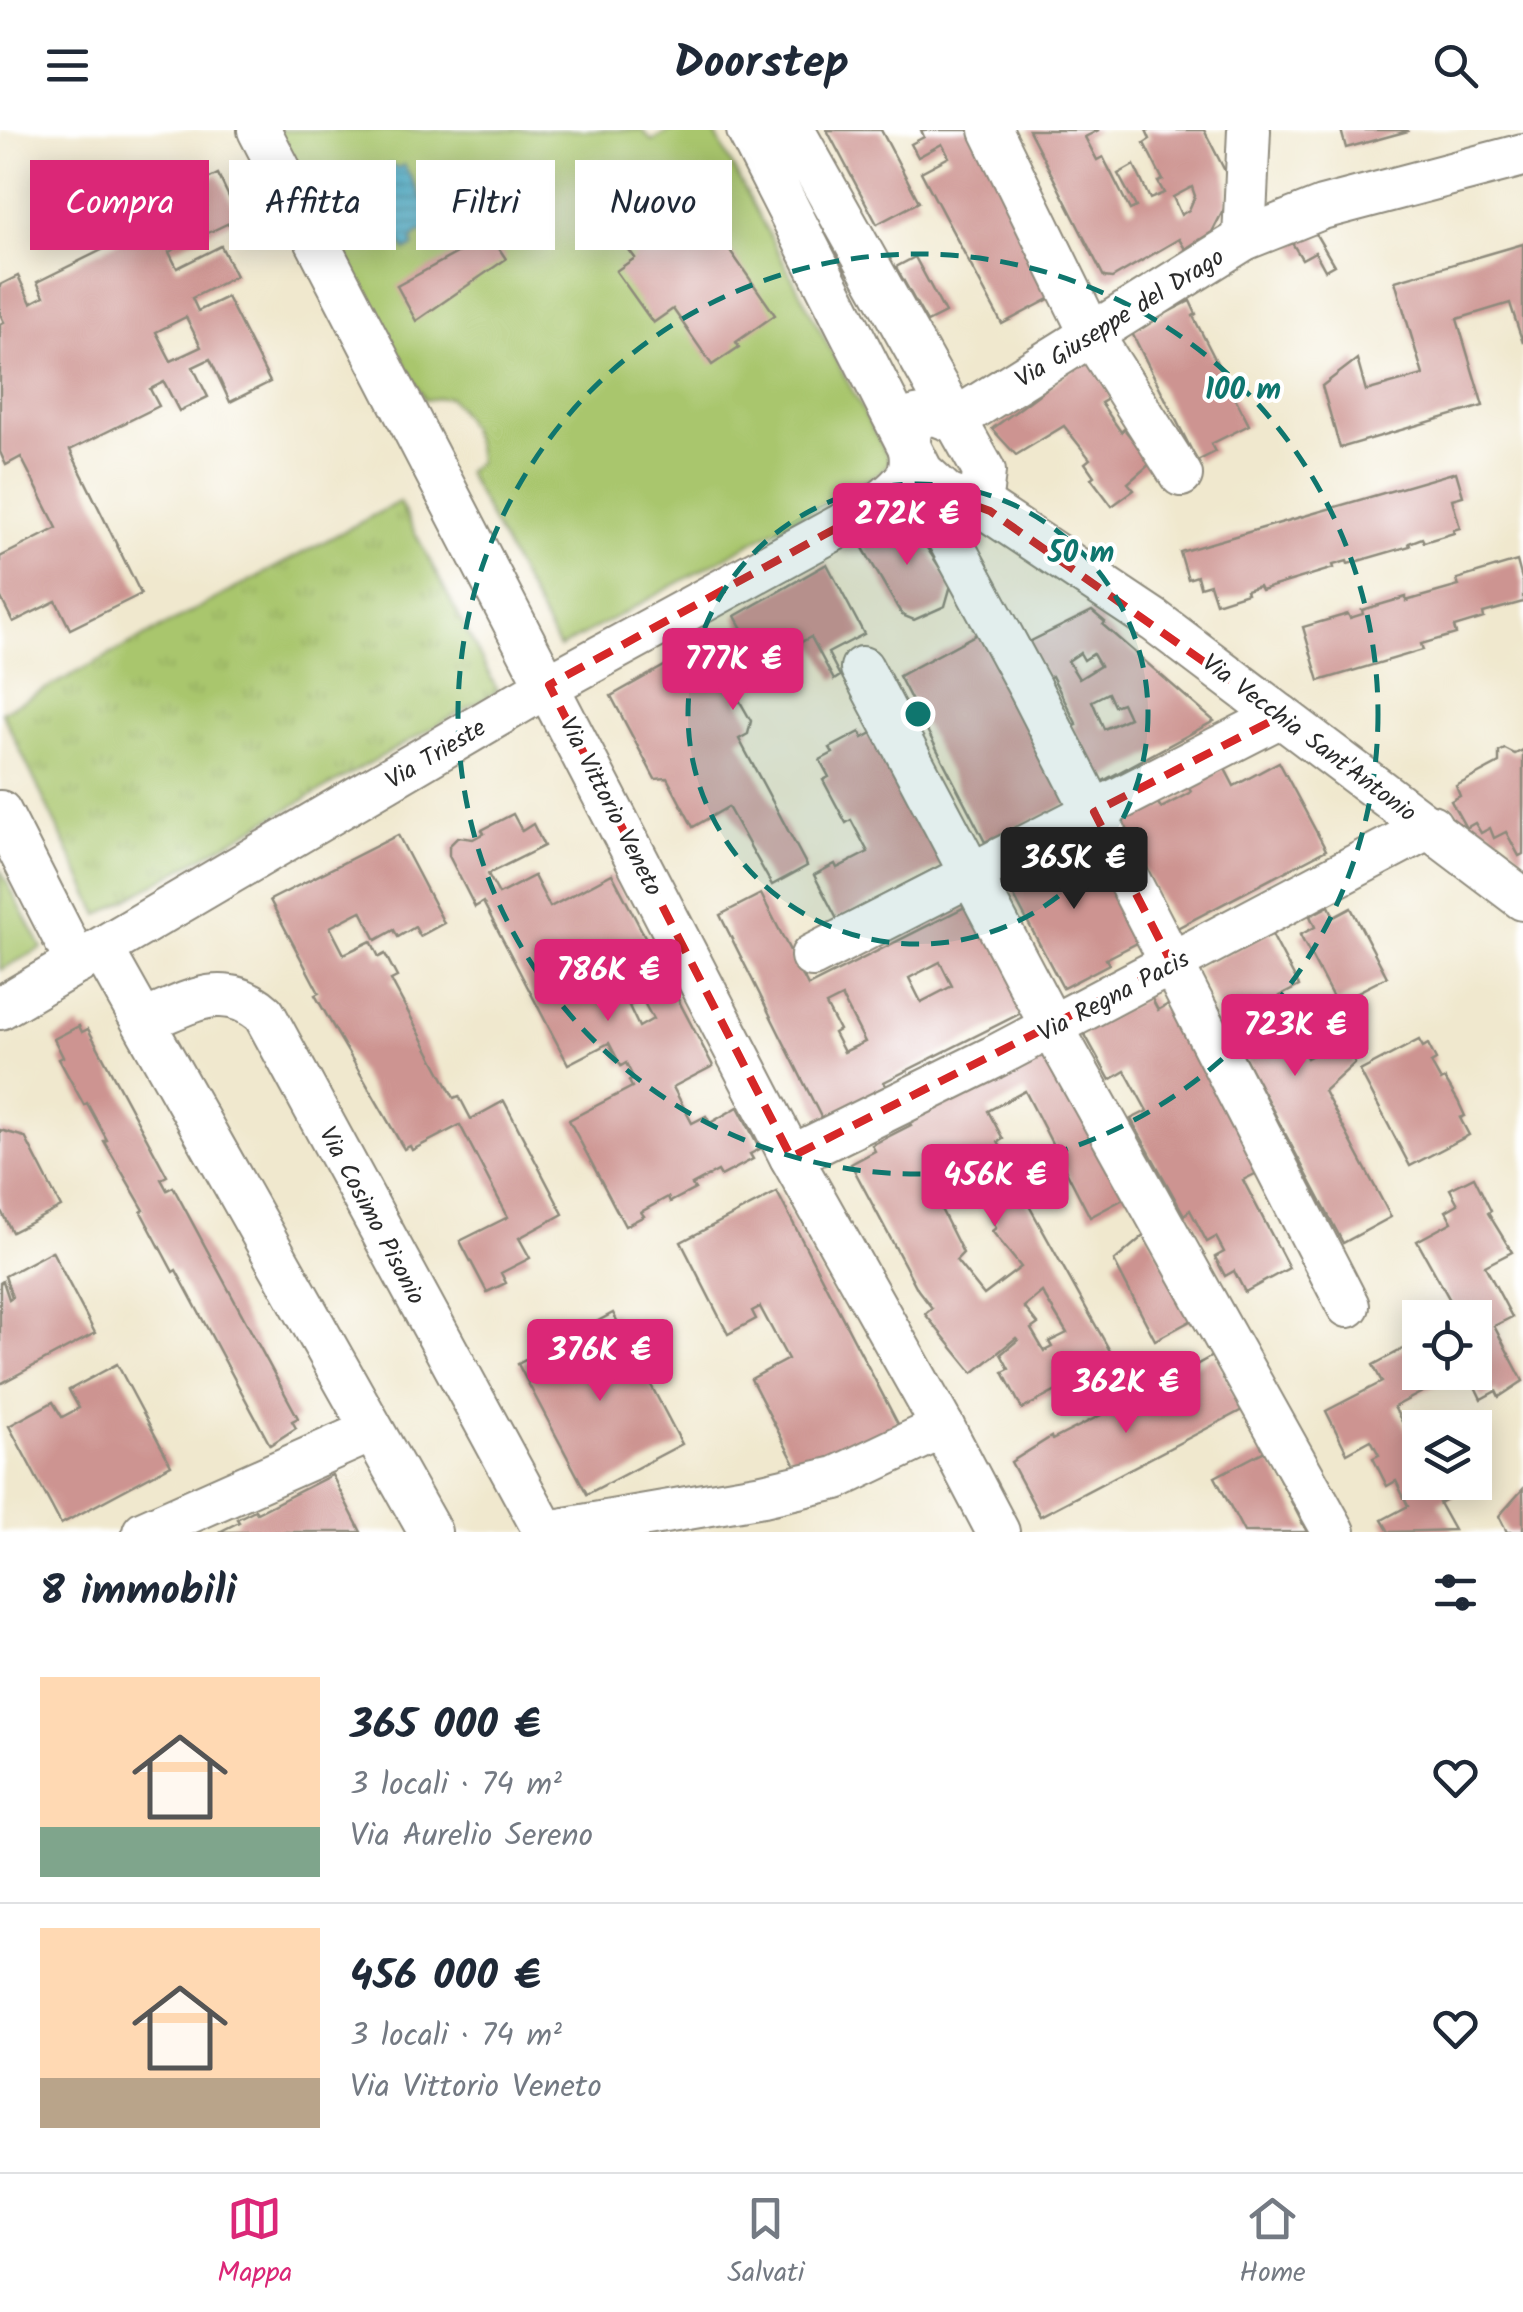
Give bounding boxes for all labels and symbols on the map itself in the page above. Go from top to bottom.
street label: Via Giuseppe del Drago [1007,238,1233,399]
text: 100 m [1205,367,1281,415]
pin: 272K € [826,483,988,568]
text: 50 m [1047,530,1114,578]
pin: 777K € [652,628,814,713]
street label: Via Vecchia Sant'Antonio [1193,644,1425,833]
centre of rings [900,696,936,732]
street label: Via Trieste [378,709,494,801]
street label: Via Vittorio Veneto [548,710,673,904]
pin: 365K € [993,827,1155,912]
pin: 786K € [527,939,689,1024]
street label: Via Regna Pacis [1031,940,1197,1054]
pin: 723K € [1214,994,1376,1079]
street label: Via Cosimo Pisonio [307,1119,435,1312]
pin: 456K € [914,1144,1076,1229]
pin: 376K € [519,1319,681,1404]
pin: 362K € [1045,1351,1207,1436]

